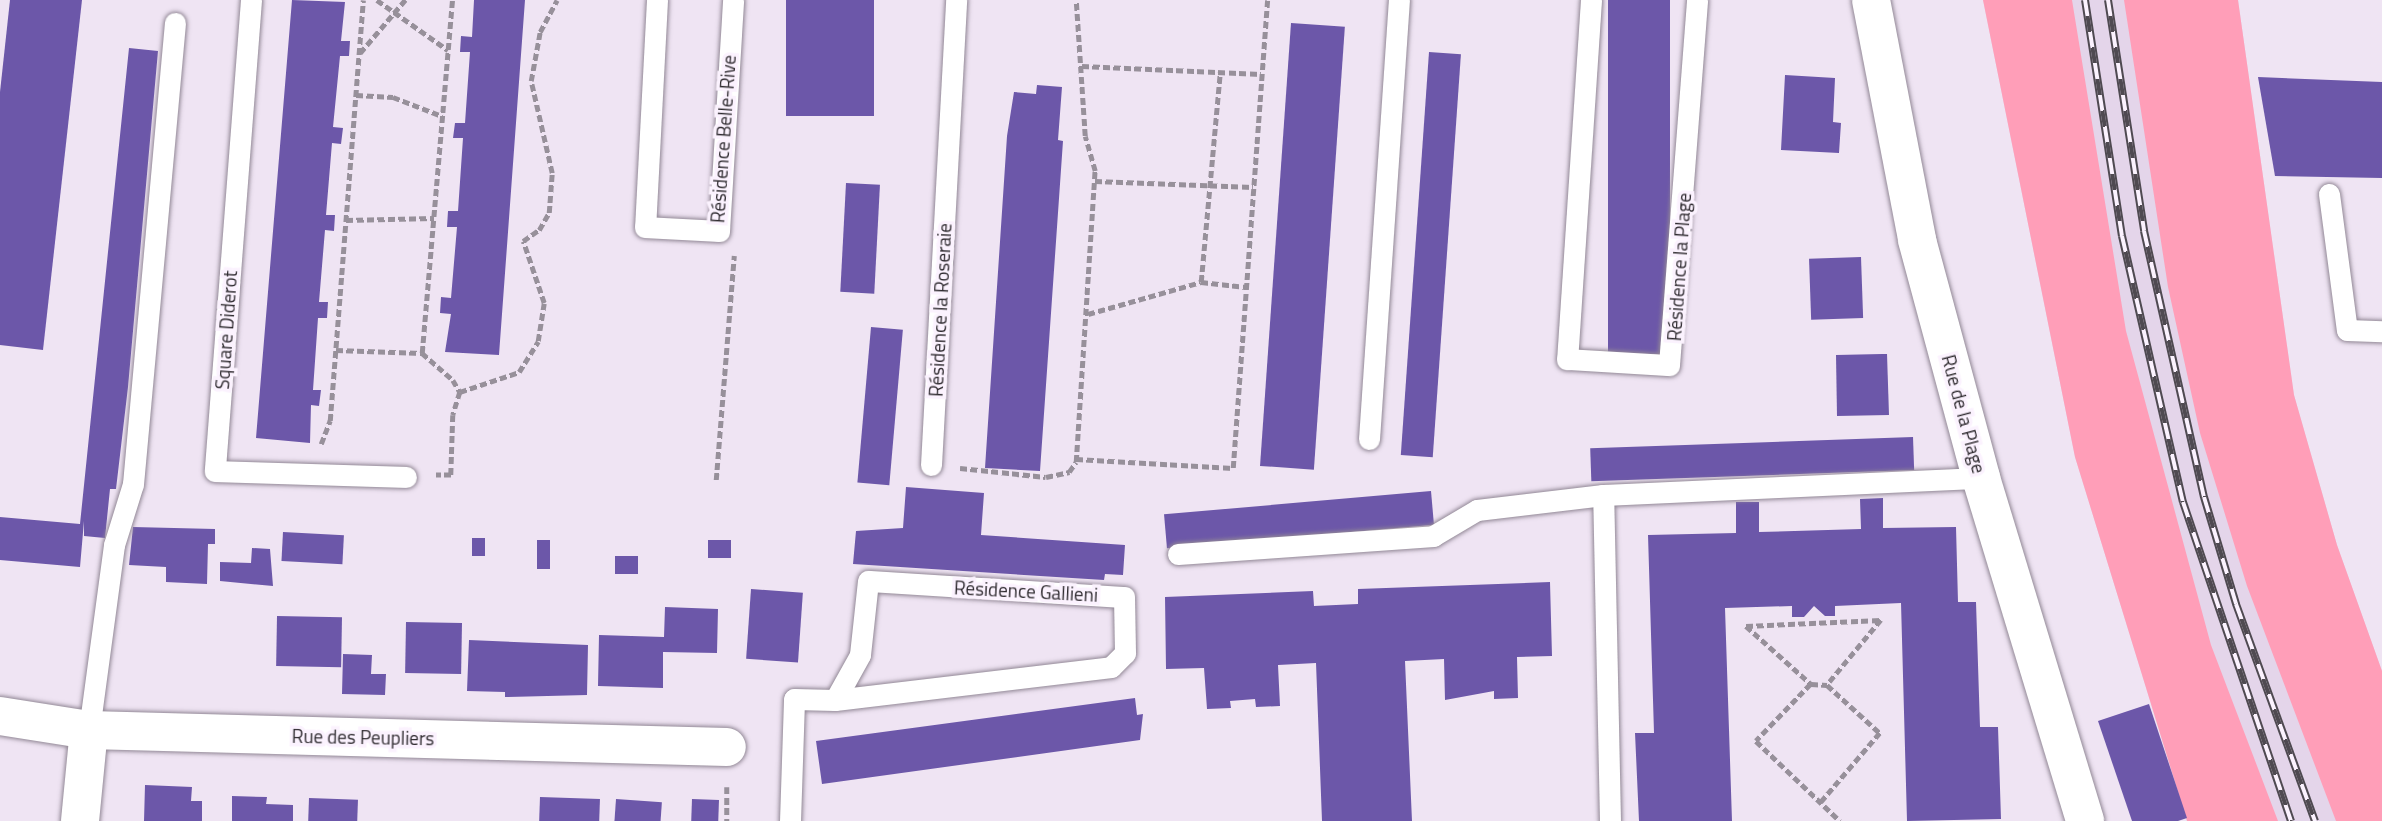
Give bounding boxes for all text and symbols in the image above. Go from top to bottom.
street label: Résidence Belle-Rive [706,54,740,224]
street label: Résidence la Plage [1662,192,1696,342]
street label: Résidence la Roseraie [924,223,956,397]
street label: Square Diderot [210,270,242,390]
street label: Rue de la Plage [1937,352,1991,476]
street label: Résidence Gallieni [953,576,1099,606]
street label: Rue des Peupliers [292,724,434,750]

